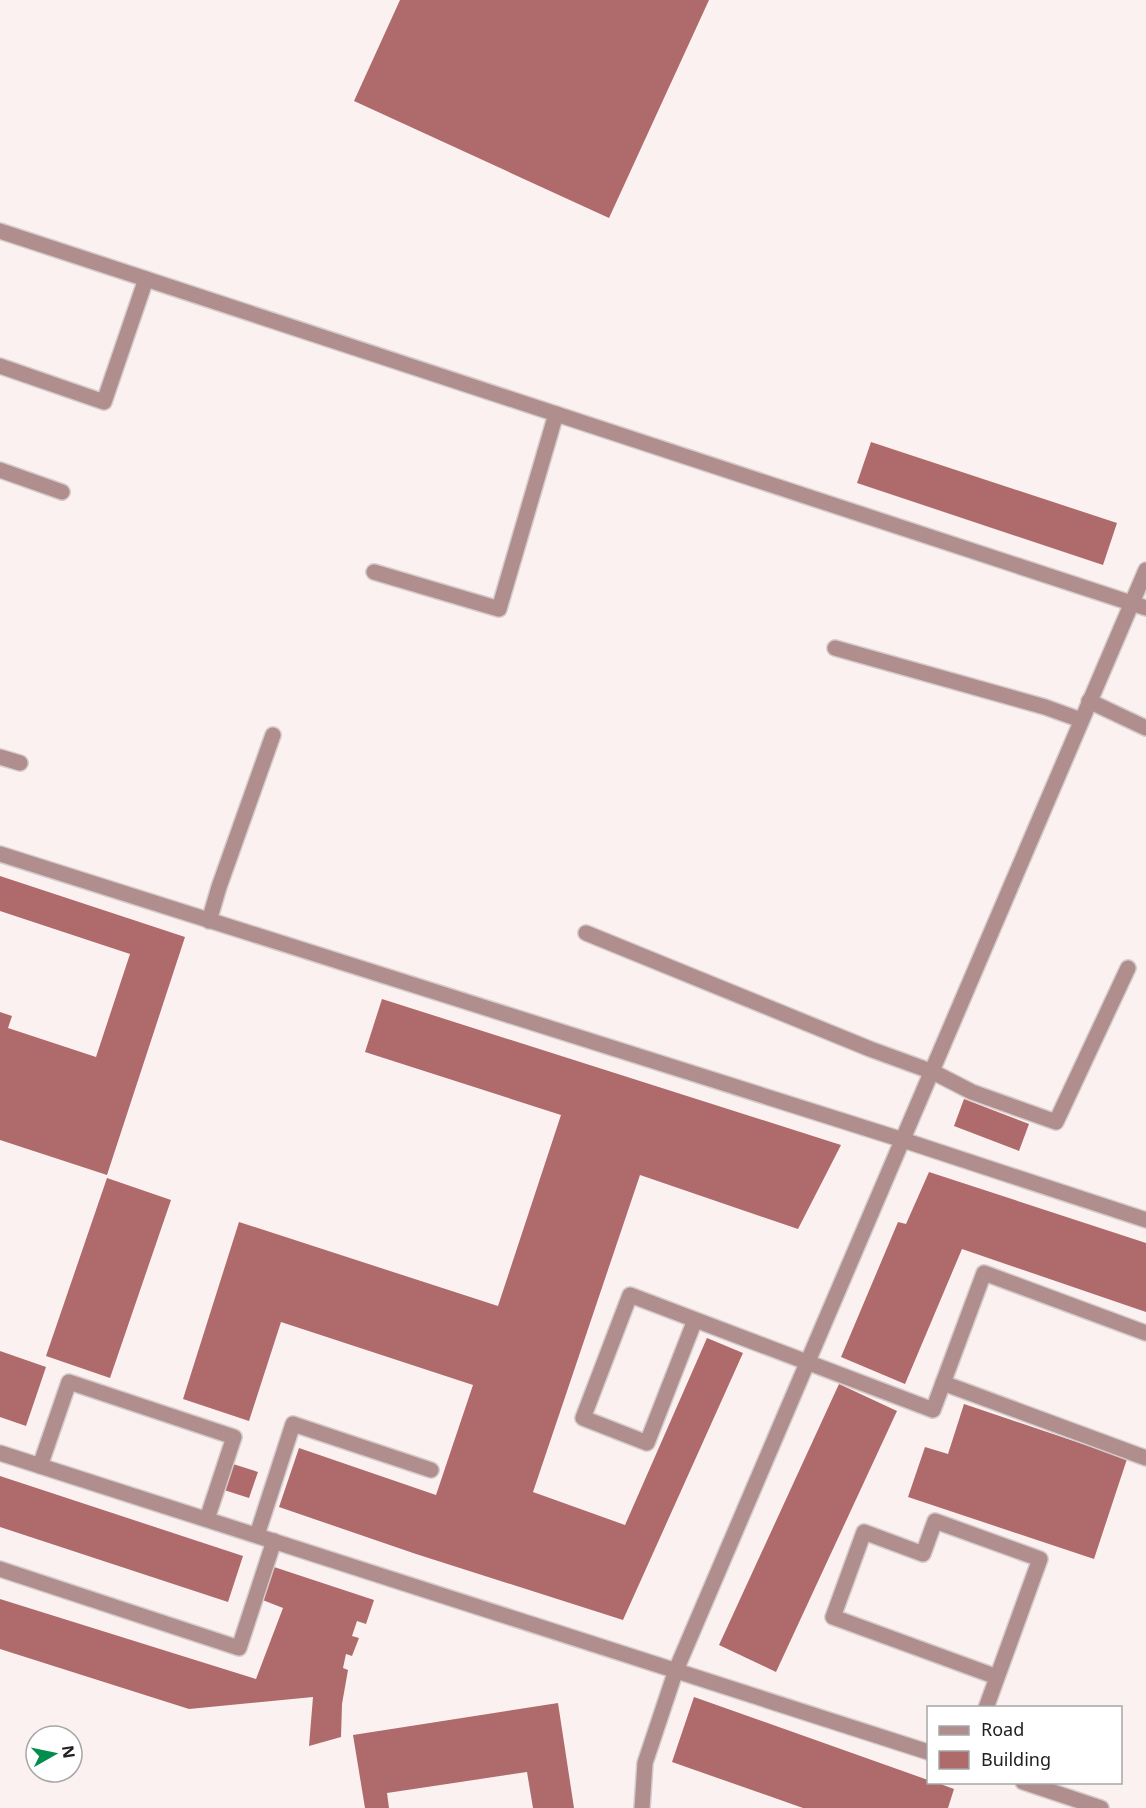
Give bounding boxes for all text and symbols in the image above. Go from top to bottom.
legend [927,1706,1122,1784]
text: Road [981,1717,1024,1741]
north arrow [24,1724,84,1784]
text: N [57,1744,81,1760]
text: Building [981,1747,1051,1771]

